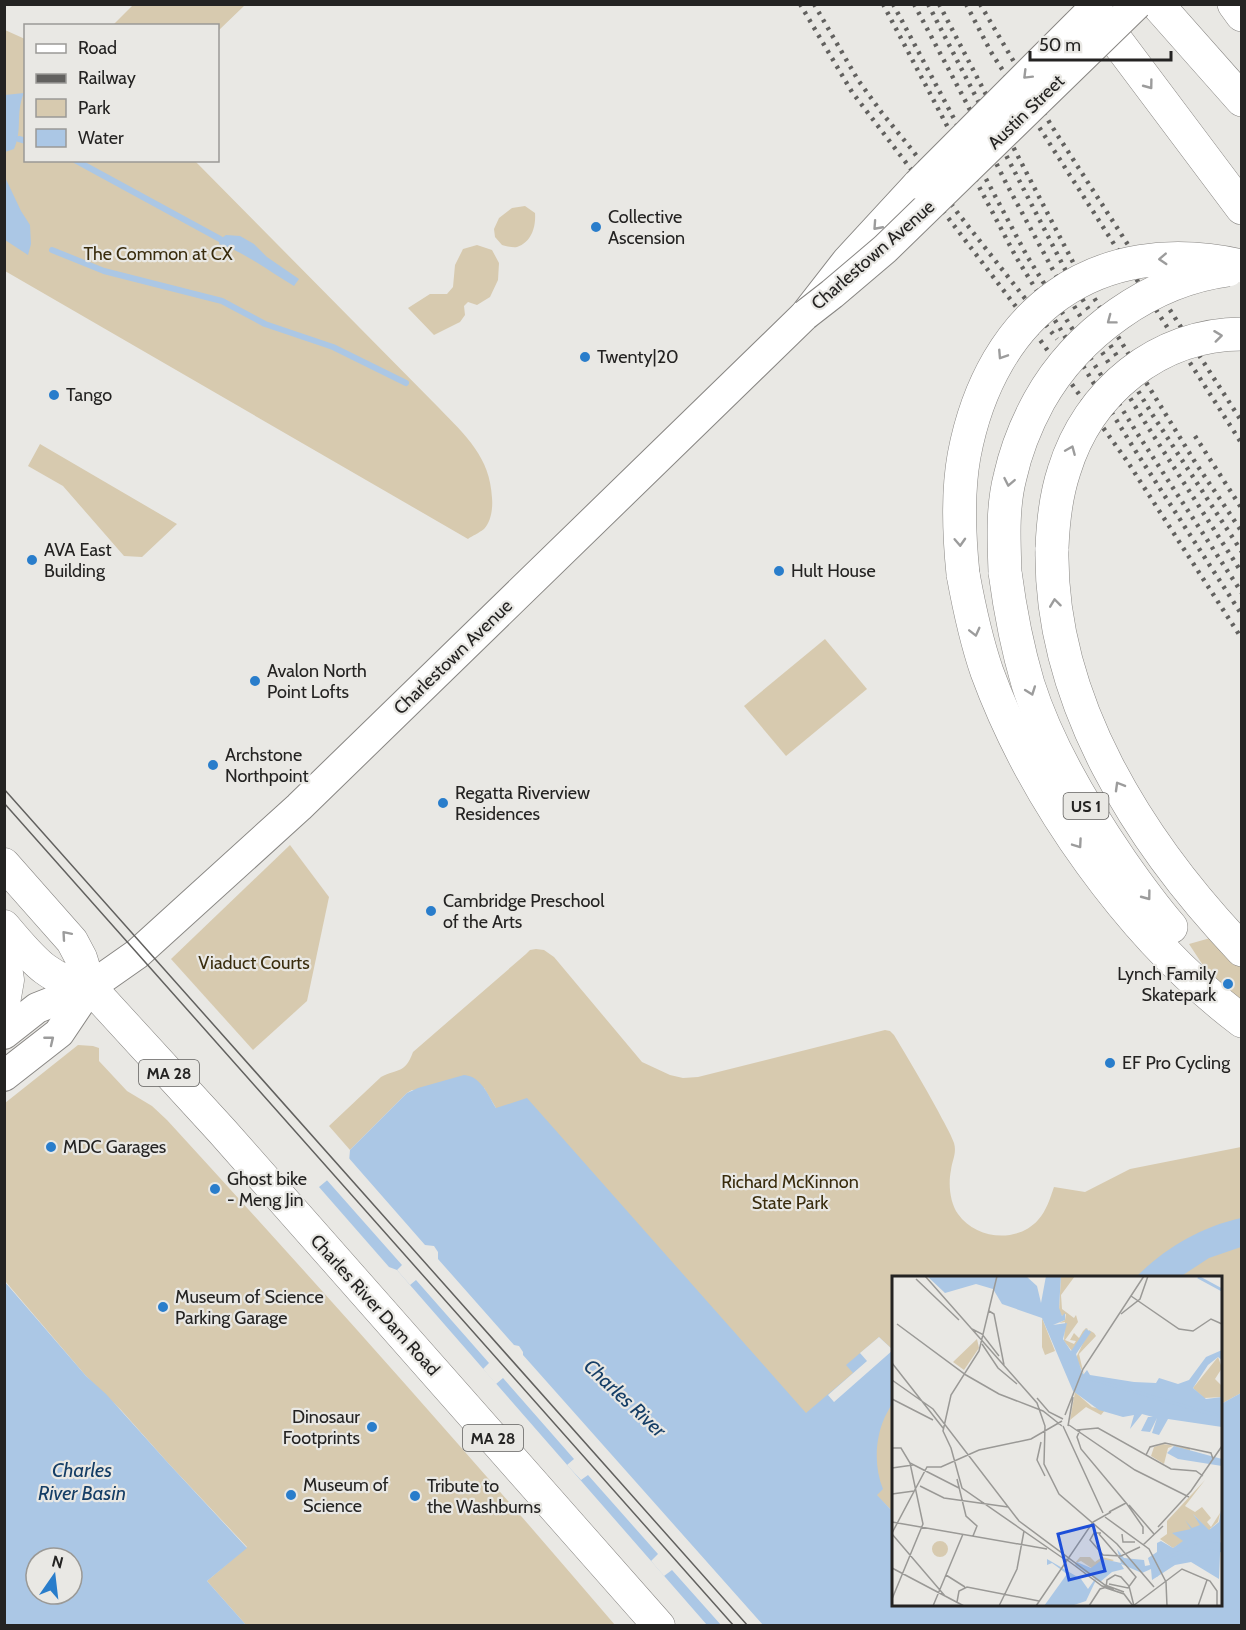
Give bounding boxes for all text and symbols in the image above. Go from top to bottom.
legend [24,24,219,162]
scale bar [1030,24,1171,62]
text: 50 m [1039,34,1081,56]
text: Road [78,37,117,59]
text: Railway [78,67,136,89]
one-way arrow [1023,69,1034,79]
street label: Austin Street [983,70,1069,154]
one-way arrow [1142,78,1153,89]
text: Park [78,97,111,119]
text: Water [78,127,124,149]
street label: Charlestown Avenue [807,196,939,314]
place label: Collective Ascension [608,206,685,249]
one-way arrow [873,219,884,230]
marker: Collective Ascension [589,220,603,234]
park label: The Common at CX [83,243,233,265]
one-way arrow [1158,253,1167,266]
one-way arrow [1107,313,1118,324]
one-way arrow [1213,330,1222,342]
place label: Twenty|20 [597,346,679,368]
one-way arrow [997,349,1009,359]
marker: Twenty|20 [578,350,592,364]
place label: Tango [66,384,112,406]
marker: Tango [47,388,61,402]
one-way arrow [1064,446,1076,457]
one-way arrow [1003,476,1016,486]
one-way arrow [954,538,967,547]
place label: AVA East Building [44,539,112,582]
marker: AVA East Building [25,553,39,567]
place label: Hult House [791,560,876,582]
marker: Hult House [772,564,786,578]
street label: Charlestown Avenue [389,595,517,719]
one-way arrow [1050,598,1062,607]
one-way arrow [968,626,981,636]
place label: Avalon North Point Lofts [267,660,367,703]
marker: Avalon North Point Lofts [248,674,262,688]
one-way arrow [1024,684,1036,695]
place label: Archstone Northpoint [225,744,309,787]
marker: Archstone Northpoint [206,758,220,772]
place label: Regatta Riverview Residences [455,782,590,825]
one-way arrow [1114,782,1126,792]
road number: US 1 [1064,793,1108,819]
marker: Regatta Riverview Residences [436,796,450,810]
one-way arrow [1071,837,1082,848]
place label: Cambridge Preschool of the Arts [443,890,605,933]
one-way arrow [1140,890,1151,901]
marker: Cambridge Preschool of the Arts [424,904,438,918]
one-way arrow [62,931,73,942]
park label: Viaduct Courts [198,952,310,974]
place label: Lynch Family Skatepark [1117,963,1217,1006]
marker: Lynch Family Skatepark [1221,977,1235,991]
one-way arrow [43,1036,54,1047]
place label: EF Pro Cycling [1122,1052,1231,1074]
marker: EF Pro Cycling [1103,1056,1117,1070]
road number: MA 28 [139,1060,199,1086]
place label: MDC Garages [63,1136,166,1158]
marker: MDC Garages [44,1140,58,1154]
place label: Ghost bike - Meng Jin [227,1168,307,1211]
park label: Richard McKinnon State Park [721,1171,859,1214]
marker: Ghost bike - Meng Jin [208,1182,222,1196]
street label: Charles River Dam Road [306,1230,444,1380]
inset map [892,1276,1222,1606]
place label: Museum of Science Parking Garage [175,1286,324,1329]
marker: Museum of Science Parking Garage [156,1300,170,1314]
water label: Charles River [579,1354,672,1443]
place label: Dinosaur Footprints [283,1406,360,1449]
marker: Dinosaur Footprints [365,1420,379,1434]
road number: MA 28 [463,1425,523,1451]
water label: Charles River Basin [38,1458,126,1505]
place label: Museum of Science [303,1474,389,1517]
place label: Tribute to the Washburns [427,1475,541,1518]
marker: Museum of Science [284,1488,298,1502]
marker: Tribute to the Washburns [408,1489,422,1503]
north arrow [24,1546,84,1606]
text: N [50,1551,65,1573]

